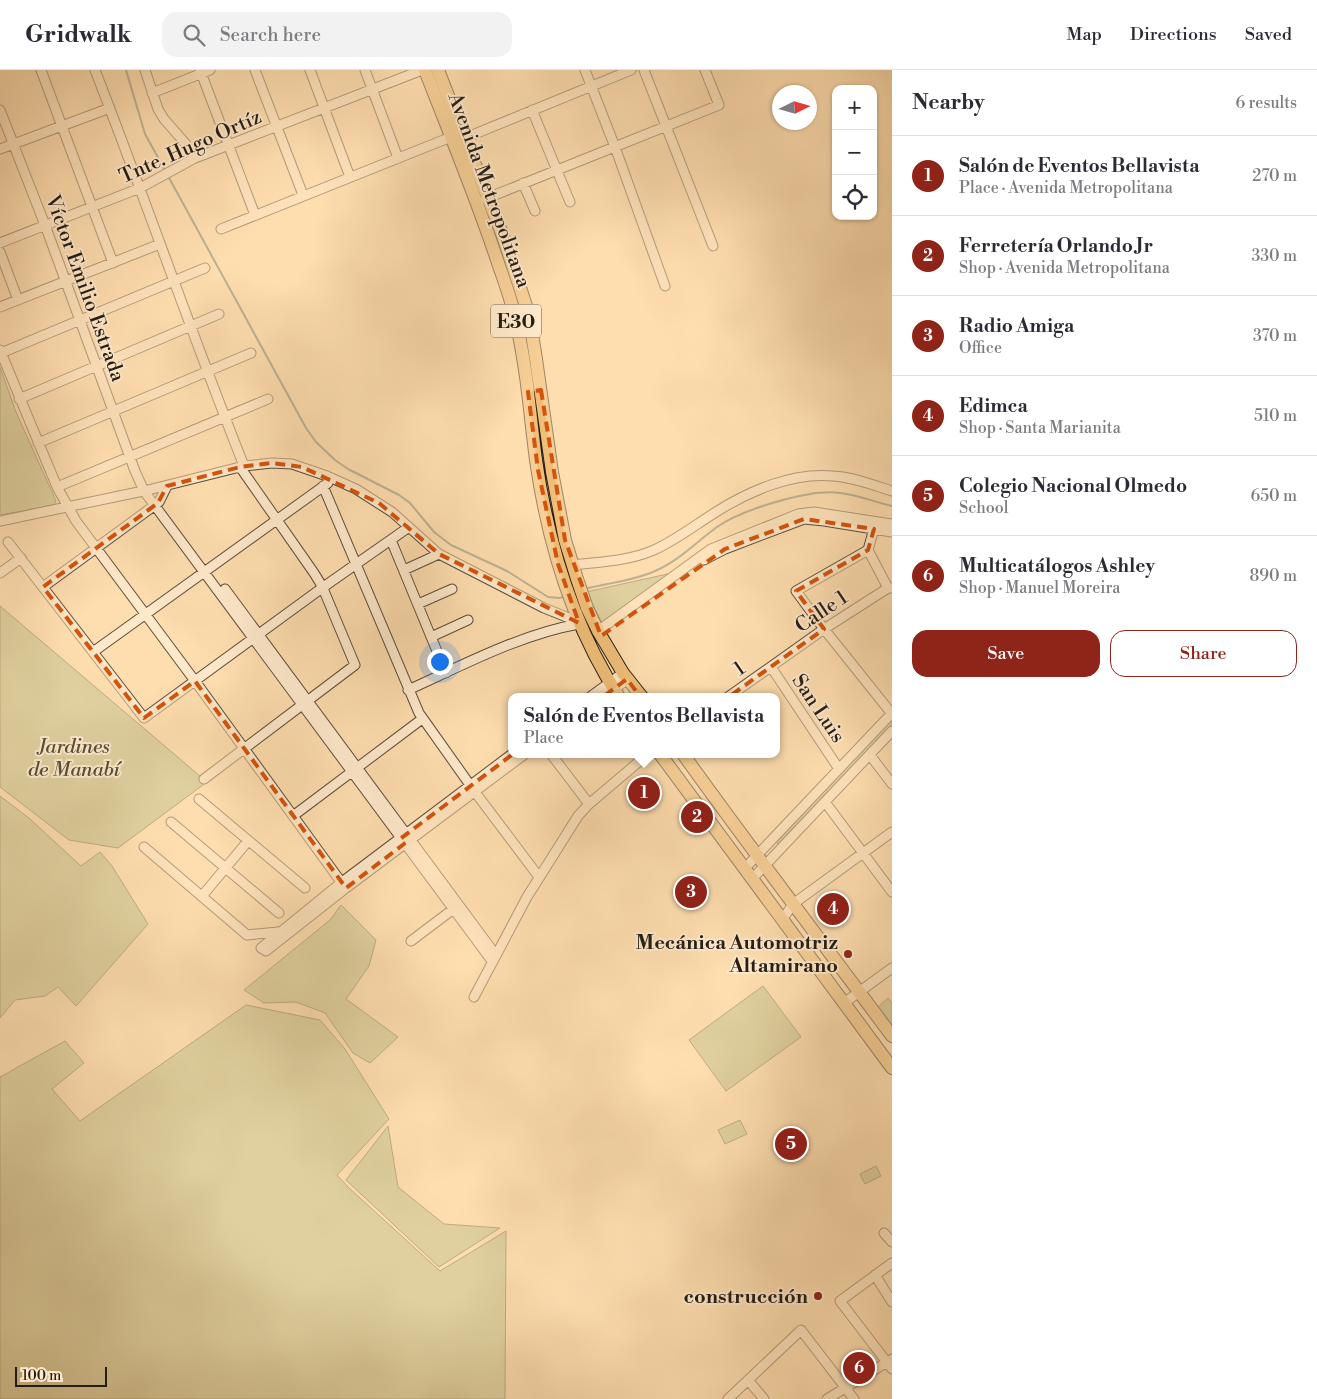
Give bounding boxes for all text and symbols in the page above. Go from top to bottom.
search box [162,12,512,57]
text: Gridwalk [25,20,132,50]
icon: search [180,21,208,49]
text: Search here [220,23,321,47]
text: Map [1066,23,1102,46]
text: Directions [1130,23,1217,46]
text: Saved [1245,23,1292,46]
north arrow [772,85,817,130]
map controls [832,85,877,220]
button: + [832,85,877,130]
street label: Avenida Metropolitana [441,89,536,292]
text: Nearby [912,90,985,116]
text: 6 results [1236,93,1297,113]
street label: Tnte. Hugo Ortíz [116,105,266,190]
button: − [832,130,877,175]
text: Salón de Eventos Bellavista [959,154,1199,178]
text: 1 [924,166,932,186]
text: 270 m [1252,166,1297,186]
button: locate [832,175,877,220]
text: Place · Avenida Metropolitana [959,178,1173,198]
street label: Víctor Emilio Estrada [39,191,130,386]
text: Ferretería Orlando Jr [959,234,1153,258]
text: 2 [923,246,933,266]
text: 330 m [1251,246,1297,266]
text: Shop · Avenida Metropolitana [959,258,1170,278]
road number: E30 [491,305,541,338]
text: Radio Amiga [959,314,1074,338]
text: 3 [923,326,933,346]
text: 370 m [1253,326,1297,346]
text: Office [959,338,1002,358]
text: Edimca [959,394,1028,418]
text: 4 [923,406,933,426]
text: 510 m [1254,406,1297,426]
text: Shop · Santa Marianita [959,418,1121,438]
text: Colegio Nacional Olmedo [959,474,1187,498]
text: 5 [923,486,933,506]
text: 650 m [1251,486,1297,506]
text: School [959,498,1008,518]
text: Multicatálogos Ashley [959,554,1155,578]
text: 6 [923,566,933,586]
text: 890 m [1250,566,1297,586]
text: Shop · Manuel Moreira [959,578,1120,598]
street label: Calle 1 [791,585,853,639]
button: Save [912,630,1100,677]
button: Share [1110,630,1297,677]
your location [427,649,453,675]
street label: 1 [729,656,751,682]
street label: San Luis [786,670,850,748]
popup [508,693,780,758]
text: Salón de Eventos Bellavista [524,704,764,728]
text: Place [524,728,564,748]
park label: Jardines de Manabí [28,735,123,783]
pin: 1 [628,774,660,812]
pin: 2 [681,798,713,836]
pin: 3 [675,873,707,911]
pin: 4 [817,890,849,928]
place label: Mecánica Automotriz Altamirano [636,931,838,979]
marker: Mecánica Automotriz Altamirano [842,948,854,960]
pin: 5 [775,1125,807,1163]
place label: construcción [684,1285,809,1310]
marker: construcción [812,1290,824,1302]
pin: 6 [843,1349,875,1387]
scale bar [15,1364,108,1387]
text: 100 m [22,1367,61,1385]

